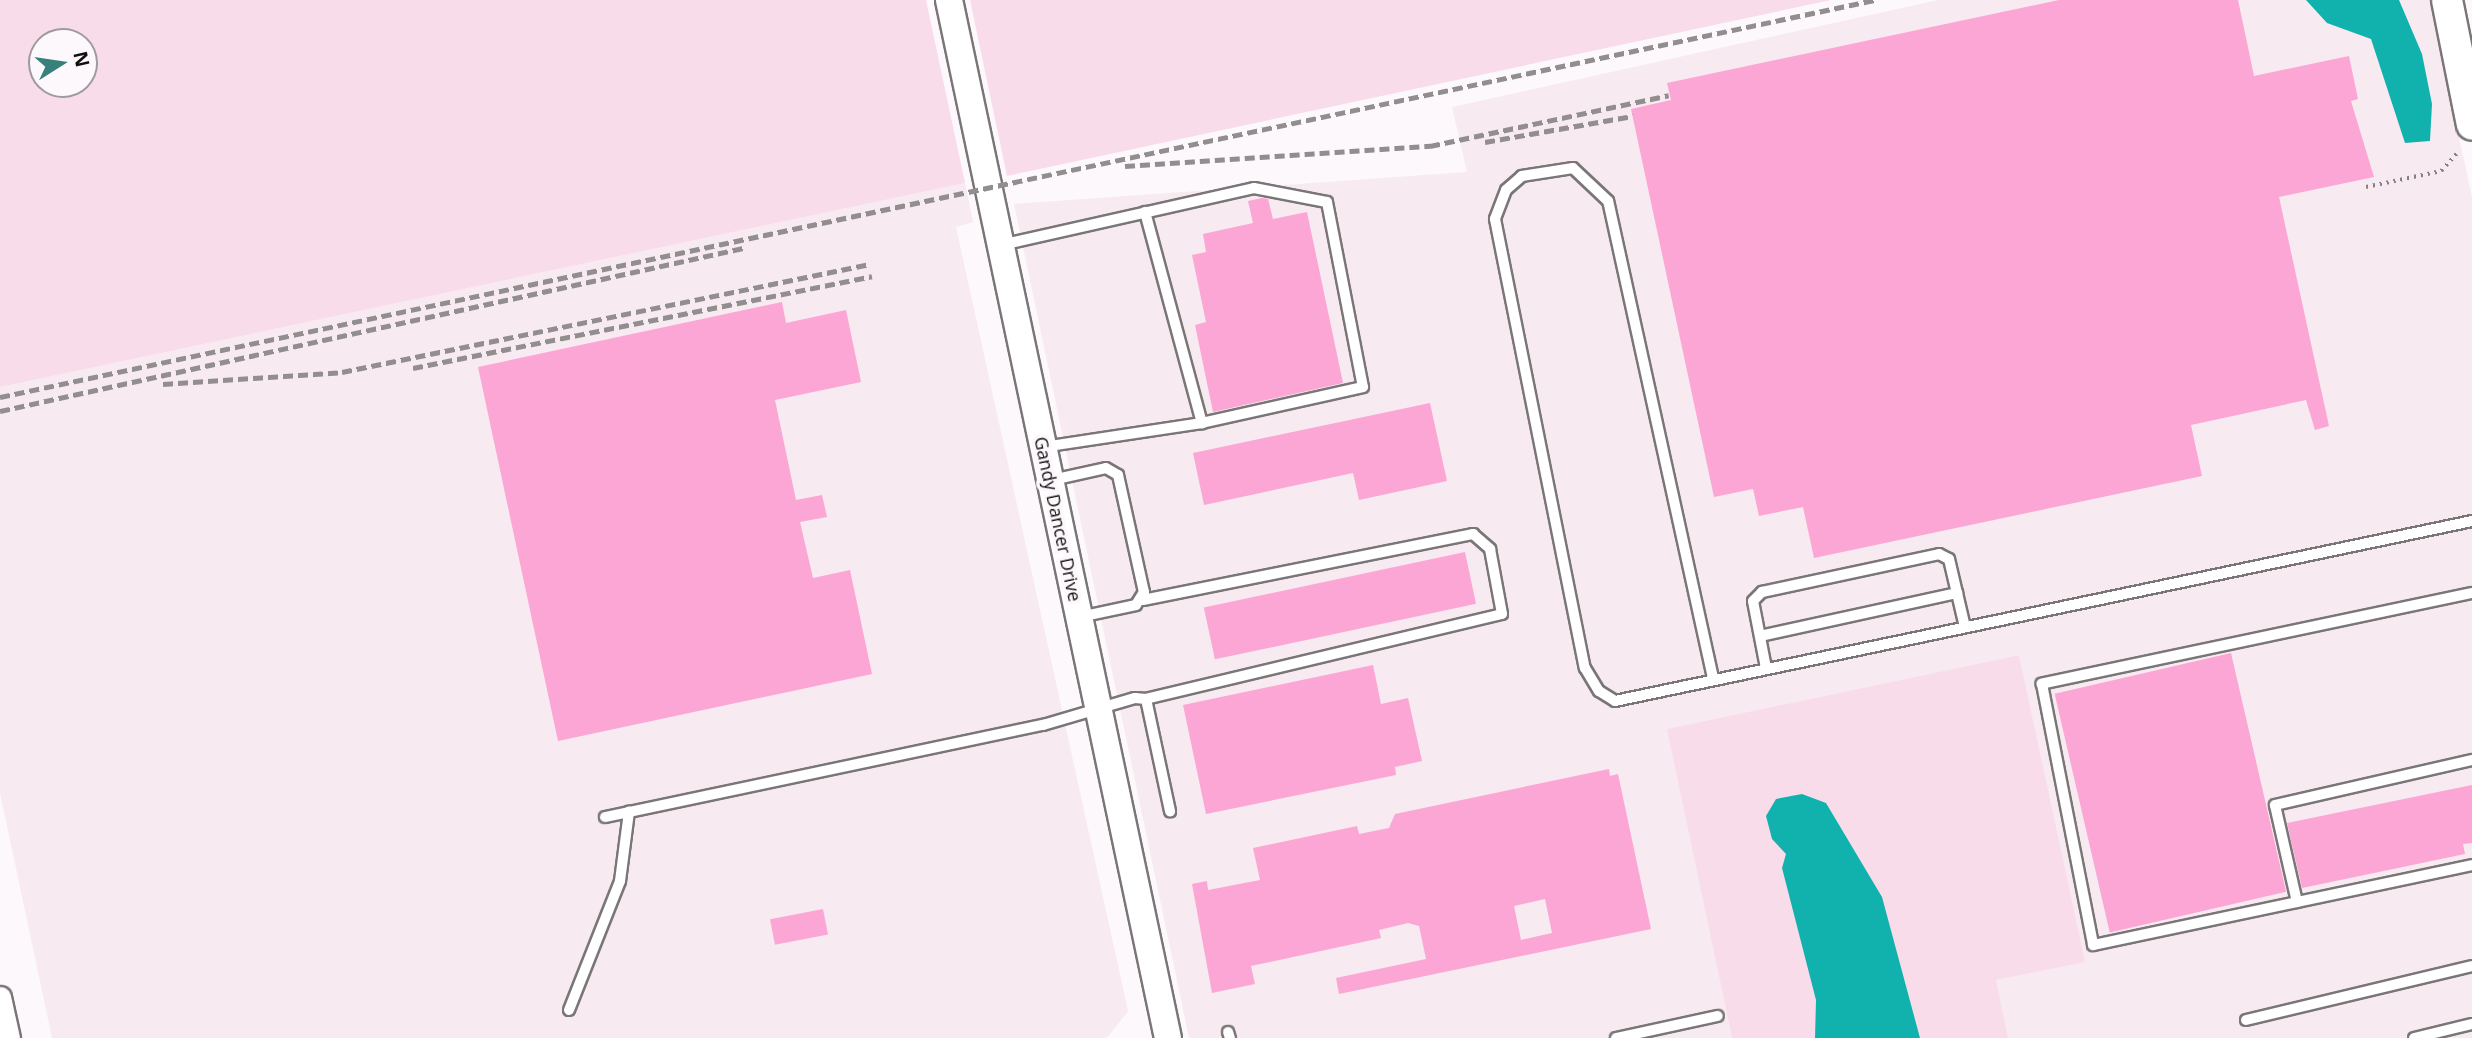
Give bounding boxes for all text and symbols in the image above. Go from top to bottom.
north arrow [28,28,98,98]
text: N [67,49,96,69]
street label: Gandy Dancer Drive [1030,435,1086,603]

